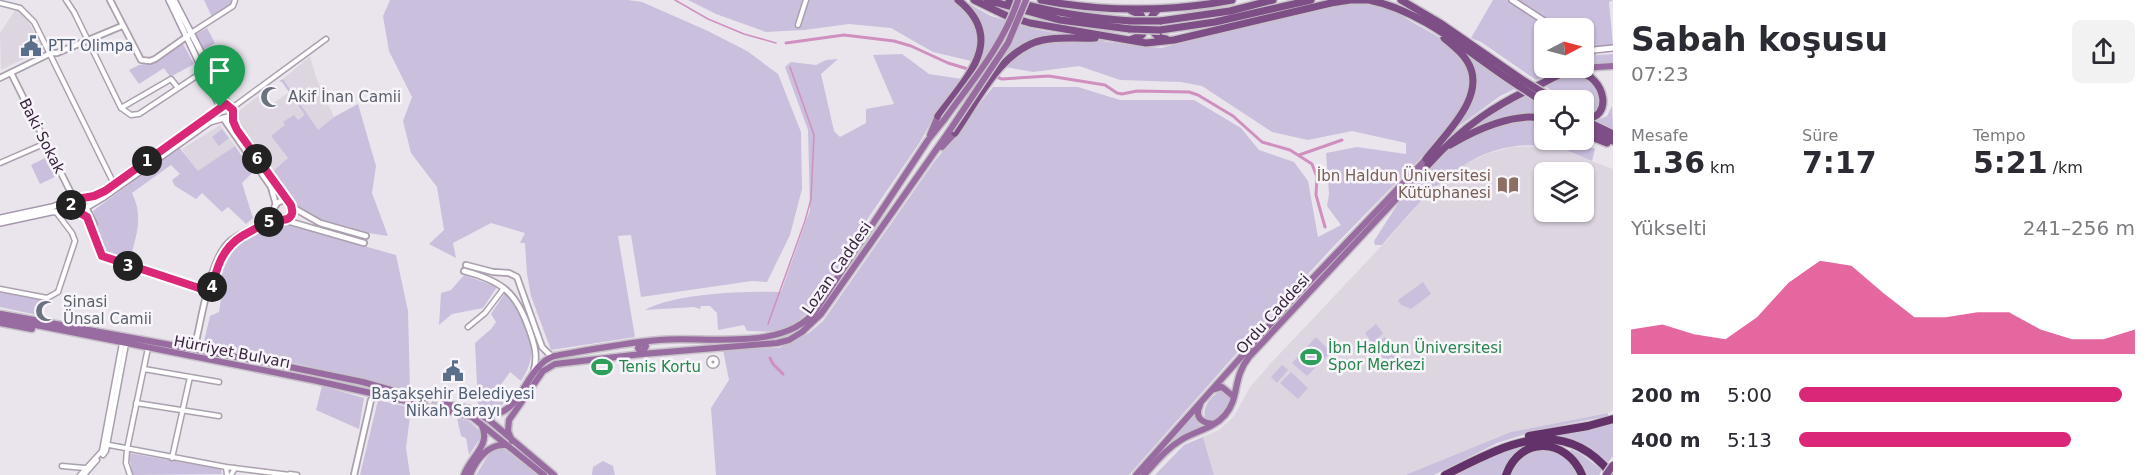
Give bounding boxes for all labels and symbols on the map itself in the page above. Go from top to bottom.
north arrow [1534,18,1594,78]
public building icon: PTT Olimpa [19,34,43,58]
place label: PTT Olimpa [48,37,133,55]
pin [194,45,245,107]
mosque icon: Akif İnan Camii [259,85,283,109]
place label: Akif İnan Camii [288,87,401,106]
street label: Baki Sokak [15,95,69,177]
pin: 6 [242,144,272,174]
pin: 1 [132,146,162,176]
place label: İbn Haldun Üniversitesi Kütüphanesi [1317,166,1491,202]
library icon: İbn Haldun Üniversitesi Kütüphanesi [1496,173,1520,197]
pin: 2 [56,190,86,220]
pin: 5 [254,207,284,237]
street label: Lozan Caddesi [799,218,875,318]
pin: 3 [113,251,143,281]
street label: Ordu Caddesi [1232,270,1314,358]
pin: 4 [197,272,227,302]
place label: Şinasi Ünsal Camii [63,293,152,328]
mosque icon: Şinasi Ünsal Camii [34,299,58,323]
street label: Hürriyet Bulvarı [172,332,292,372]
place label: İbn Haldun Üniversitesi Spor Merkezi [1328,338,1502,374]
sports icon: İbn Haldun Üniversitesi Spor Merkezi [1299,345,1323,369]
sports icon: Tenis Kortu [590,355,614,379]
place label: Tenis Kortu [618,358,701,376]
public building icon: Başakşehir Belediyesi Nikah Sarayı [441,359,465,383]
place label: Başakşehir Belediyesi Nikah Sarayı [371,385,535,420]

